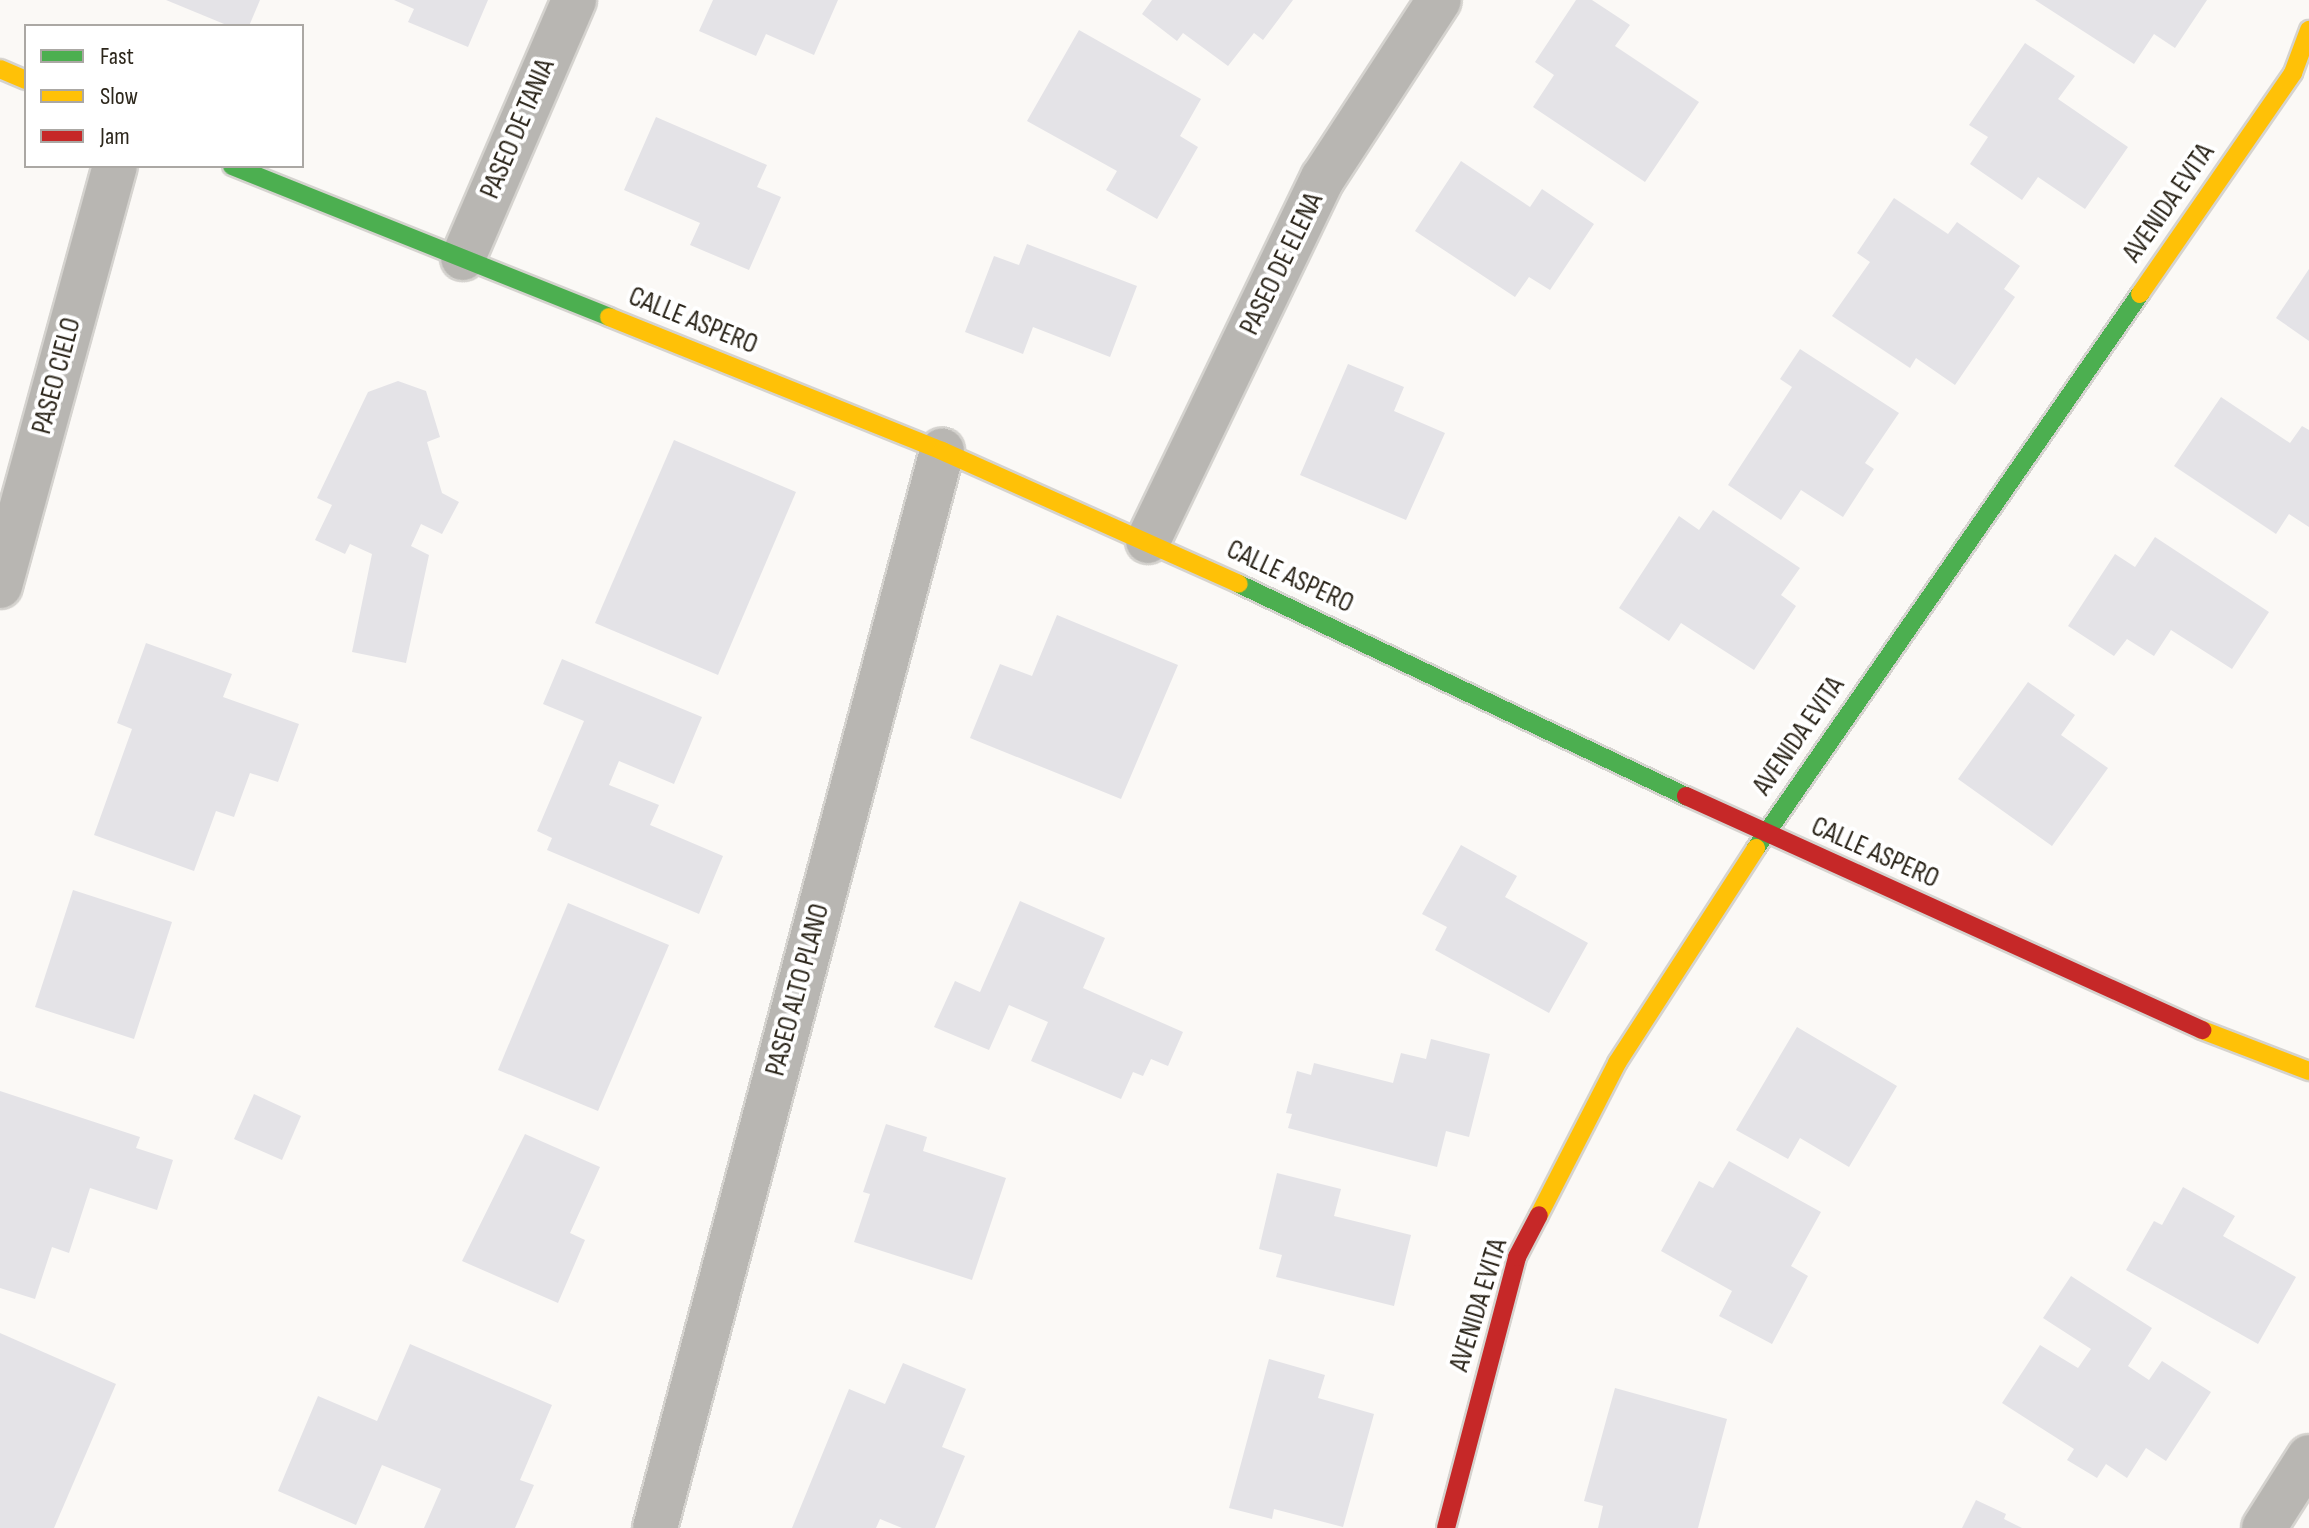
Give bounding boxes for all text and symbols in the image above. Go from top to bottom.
legend [24,24,304,168]
text: Fast [100,42,134,71]
street label: PASEO DE TANIA [474,54,562,204]
text: Slow [100,82,138,111]
text: Jam [100,122,130,151]
street label: AVENIDA EVITA [2116,137,2222,269]
street label: PASEO DE ELENA [1233,187,1331,341]
street label: CALLE ASPERO [624,280,762,362]
street label: PASEO CIELO [25,314,89,438]
street label: CALLE ASPERO [1221,533,1359,621]
street label: AVENIDA EVITA [1746,670,1852,802]
street label: CALLE ASPERO [1806,810,1944,896]
street label: PASEO ALTO PLANO [759,900,837,1080]
street label: AVENIDA EVITA [1443,1235,1515,1375]

